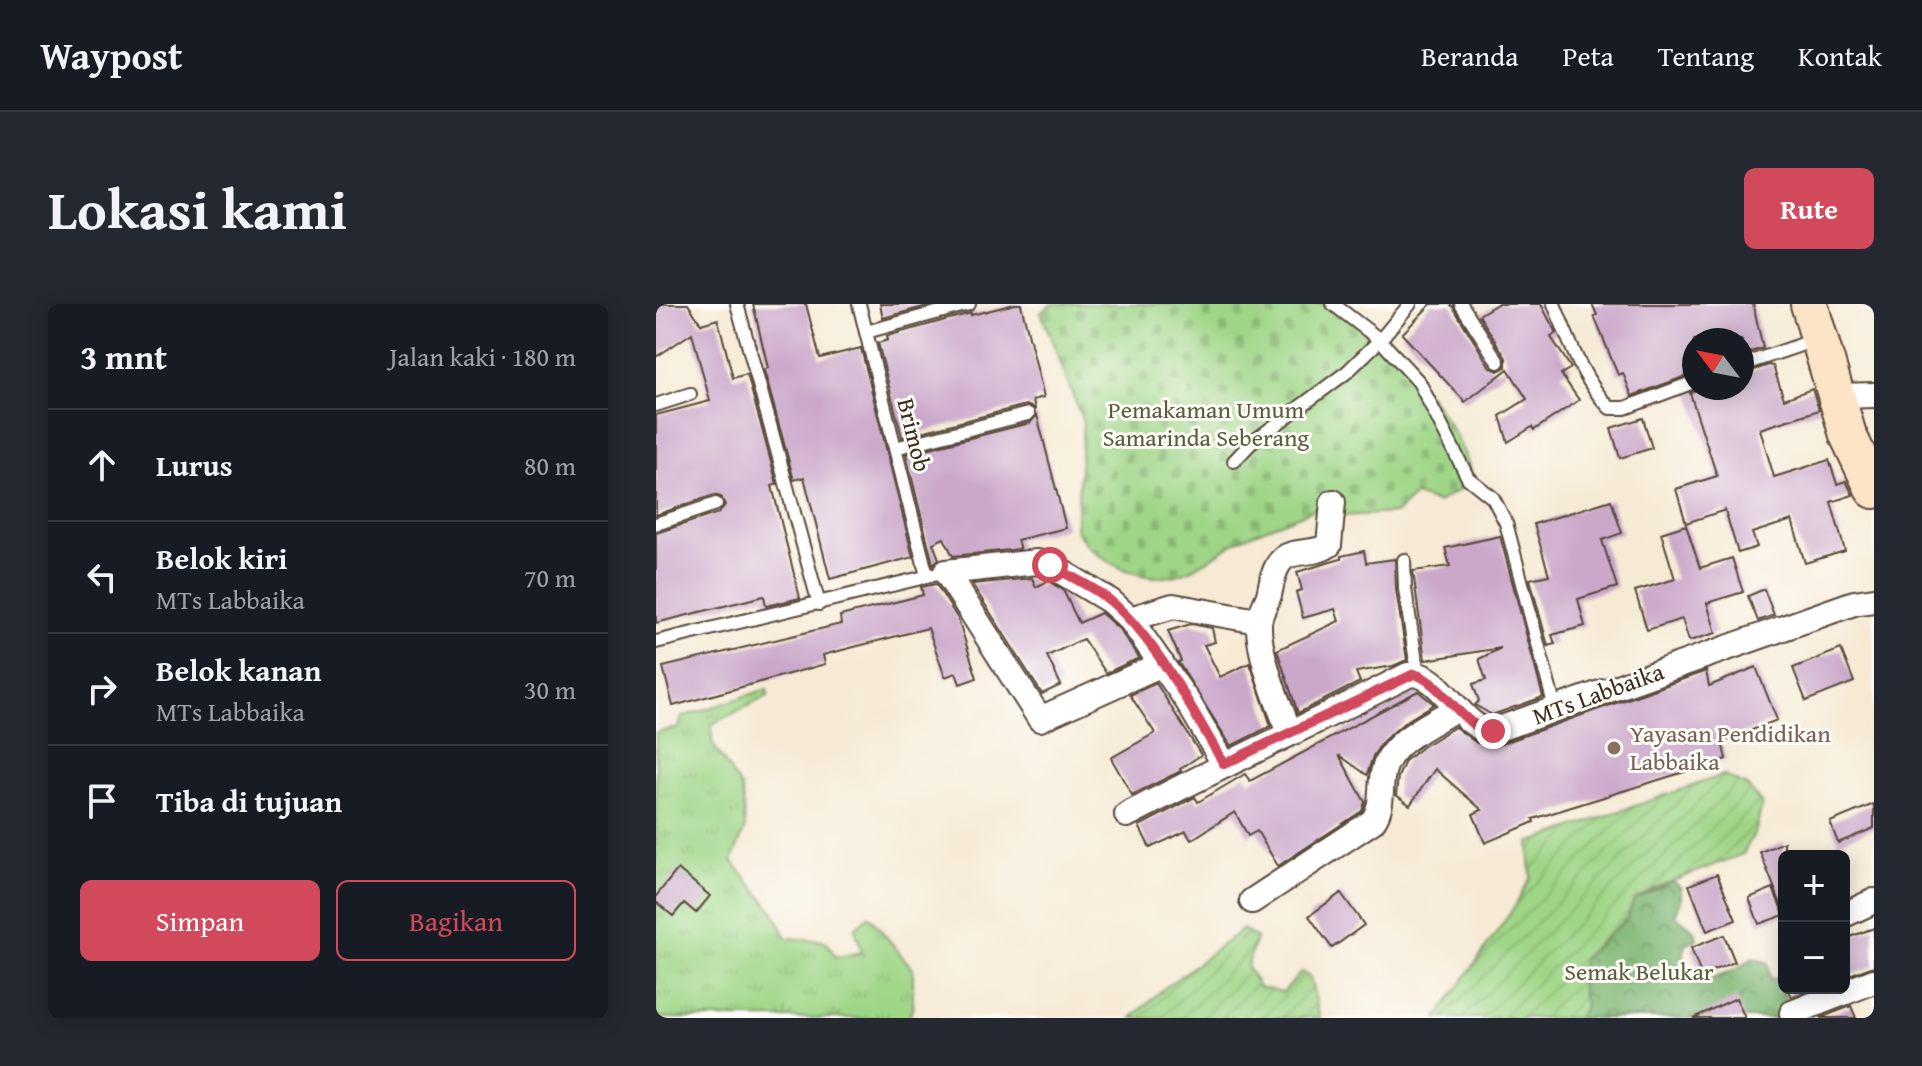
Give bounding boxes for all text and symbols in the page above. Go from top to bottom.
text: Waypost [40,27,182,83]
text: Beranda [1421,35,1519,76]
text: Peta [1563,35,1614,76]
text: Tentang [1658,35,1754,76]
text: Kontak [1798,35,1882,76]
text: Lokasi kami [48,167,347,250]
button: Rute [1744,168,1874,249]
north arrow [1682,328,1754,400]
text: 3 mnt [80,332,167,381]
text: Jalan kaki · 180 m [389,337,576,376]
park label: Pemakaman Umum Samarinda Seberang [1103,392,1309,455]
street label: Brimob [888,394,940,475]
icon: ahead [80,443,124,487]
text: Lurus [156,443,233,487]
text: 80 m [524,446,576,485]
text: Belok kiri [156,536,288,580]
route start [1032,547,1068,583]
icon: left [80,555,124,599]
text: 70 m [524,558,576,597]
text: MTs Labbaika [156,580,305,619]
text: Belok kanan [156,648,321,692]
street label: MTs Labbaika [1527,653,1669,733]
icon: right [80,667,124,711]
text: 30 m [524,670,576,709]
text: MTs Labbaika [156,692,305,731]
route end [1475,713,1511,749]
place label: Yayasan Pendidikan Labbaika [1630,716,1831,779]
marker: Yayasan Pendidikan Labbaika [1605,739,1623,757]
icon: arrive [80,779,124,823]
text: Tiba di tujuan [156,779,342,823]
map controls [1778,850,1850,994]
button: + [1778,850,1850,922]
button: Simpan [80,880,320,961]
button: Bagikan [336,880,576,961]
button: − [1778,922,1850,994]
park label: Semak Belukar [1564,954,1714,989]

